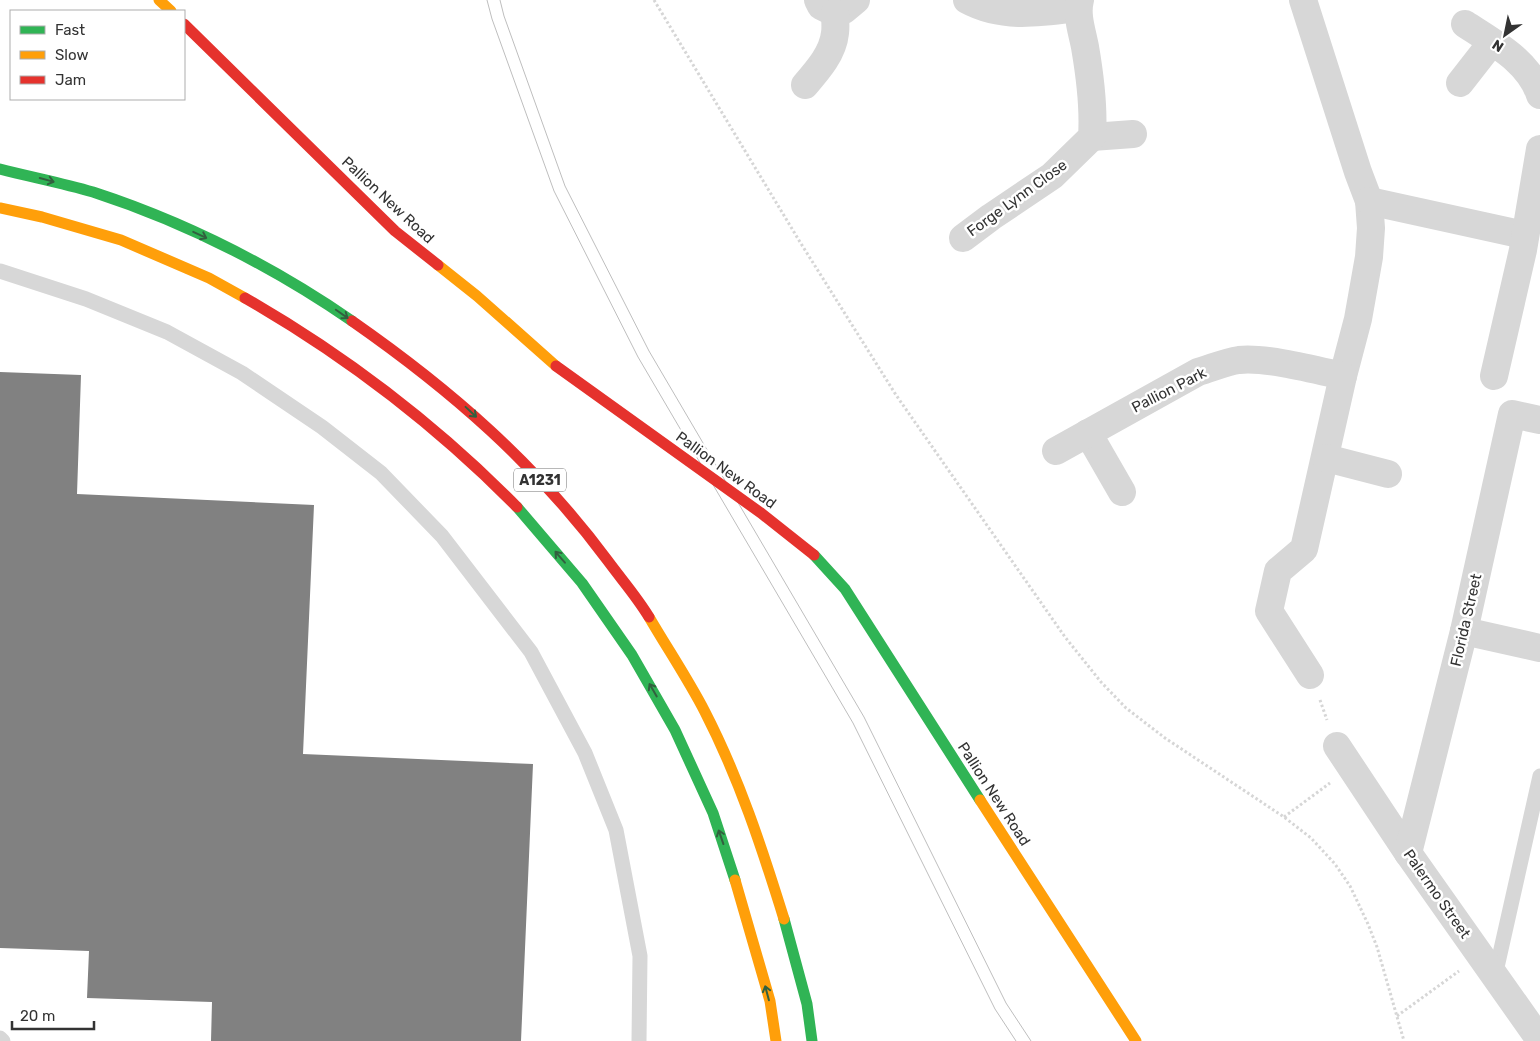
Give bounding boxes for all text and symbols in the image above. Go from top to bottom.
legend [10,10,185,100]
north arrow [1480,10,1530,60]
text: Fast [55,21,85,39]
text: N [1489,36,1507,55]
text: Slow [55,46,88,64]
text: Jam [55,71,86,89]
street label: Pallion New Road [338,153,438,247]
street label: Forge Lynn Close [963,156,1071,240]
one-way arrow [39,176,55,185]
one-way arrow [192,230,207,240]
one-way arrow [334,309,348,319]
street label: Pallion Park [1129,363,1210,416]
one-way arrow [465,406,477,418]
street label: Pallion New Road [672,428,780,512]
road number: A1231 [514,468,566,492]
one-way arrow [554,551,566,564]
street label: Florida Street [1447,572,1485,668]
one-way arrow [647,684,657,698]
street label: Pallion New Road [954,739,1034,849]
one-way arrow [716,830,725,846]
street label: Palermo Street [1400,846,1474,942]
one-way arrow [762,986,772,1002]
scale bar [12,998,95,1030]
text: 20 m [20,1007,55,1025]

